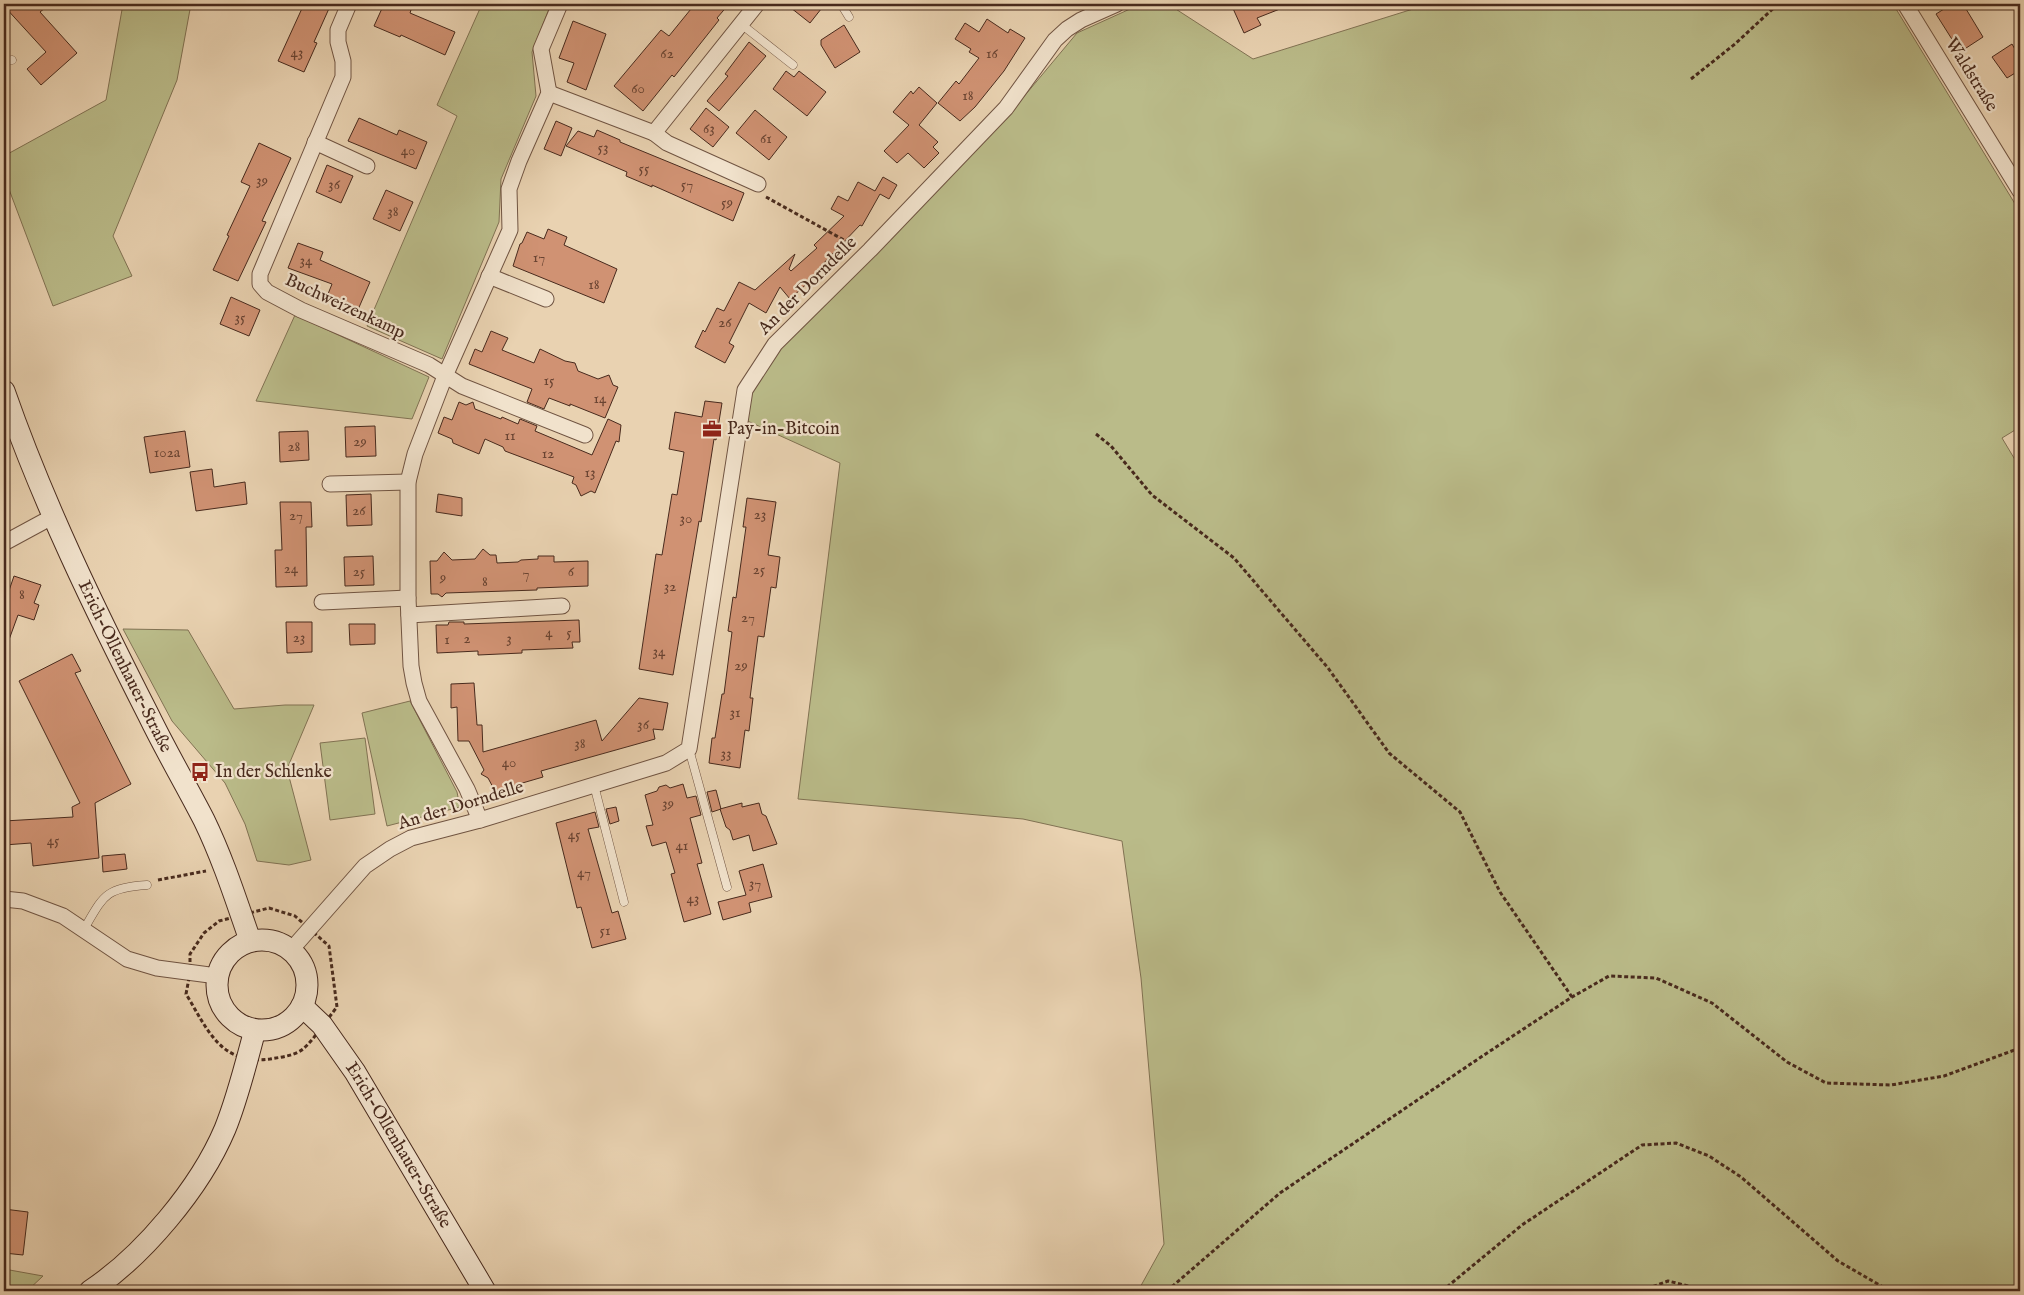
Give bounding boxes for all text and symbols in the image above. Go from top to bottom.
street label: Waldstraße [1939,34,2003,116]
house number: 43 [291,43,303,62]
house number: 62 [660,44,674,63]
house number: 16 [986,44,999,63]
house number: 60 [631,79,645,98]
house number: 18 [962,86,974,105]
house number: 63 [703,119,715,138]
house number: 61 [760,129,772,148]
house number: 53 [597,138,609,157]
house number: 40 [401,141,415,160]
house number: 55 [639,159,650,178]
house number: 39 [256,171,268,190]
house number: 36 [328,175,341,194]
house number: 57 [681,175,693,194]
house number: 59 [721,193,733,212]
house number: 38 [387,202,399,221]
street label: An der Dorndelle [753,232,862,341]
house number: 17 [533,248,545,267]
house number: 34 [300,251,313,270]
street label: Buchweizenkamp [281,269,409,345]
house number: 18 [588,275,600,294]
house number: 35 [234,308,246,327]
house number: 26 [718,313,732,332]
house number: 15 [543,371,555,390]
house number: 14 [594,389,607,408]
office icon: Pay-in-Bitcoin [701,418,723,440]
place label: Pay-in-Bitcoin [727,418,840,441]
house number: 11 [504,426,516,445]
house number: 29 [353,432,367,451]
house number: 28 [288,437,301,456]
house number: 102a [154,443,181,462]
house number: 12 [542,444,554,463]
house number: 13 [584,463,596,482]
house number: 26 [352,501,366,520]
house number: 23 [754,505,766,524]
house number: 27 [289,506,303,525]
house number: 30 [680,509,692,528]
house number: 24 [284,559,299,578]
house number: 25 [753,560,766,579]
house number: 25 [353,562,366,581]
house number: 6 [568,562,575,581]
house number: 7 [522,564,530,583]
house number: 9 [439,568,446,587]
house number: 8 [482,572,488,591]
street label: Erich-Ollenhauer-Straße [72,577,177,757]
house number: 32 [664,577,676,596]
house number: 8 [19,585,25,604]
house number: 27 [741,608,755,627]
house number: 4 [545,623,553,642]
house number: 5 [566,623,572,642]
house number: 23 [293,628,305,647]
house number: 2 [463,629,471,648]
house number: 3 [506,629,512,648]
house number: 1 [444,630,450,649]
house number: 34 [653,642,666,661]
house number: 29 [734,656,748,675]
house number: 31 [729,703,741,722]
house number: 36 [637,715,650,734]
house number: 38 [574,734,586,753]
house number: 33 [720,744,732,763]
house number: 40 [502,753,516,772]
bus stop icon: In der Schlenke [189,761,211,783]
place label: In der Schlenke [215,761,332,784]
street label: An der Dorndelle [394,776,527,836]
house number: 39 [662,794,674,813]
house number: 45 [568,825,581,844]
house number: 45 [47,831,60,850]
house number: 41 [676,836,688,855]
house number: 47 [577,863,591,882]
house number: 37 [749,874,761,893]
house number: 43 [687,889,699,908]
house number: 51 [599,921,611,940]
street label: Erich-Ollenhauer-Straße [340,1057,457,1232]

